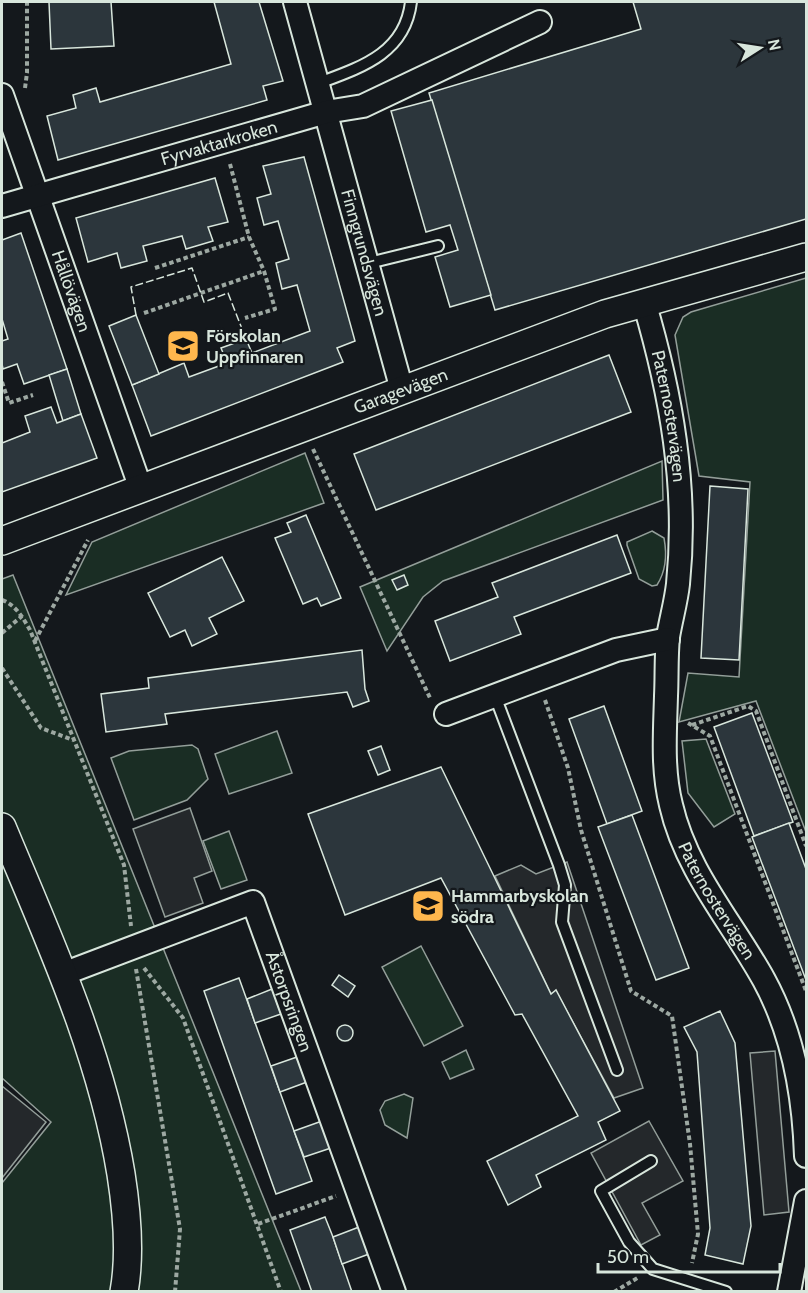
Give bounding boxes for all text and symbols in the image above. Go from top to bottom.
north arrow [730,18,790,78]
text: N [764,37,785,52]
street label: Fyrvaktarkroken [158,116,280,170]
street label: Finngrundsvägen [336,187,392,318]
street label: Hållövägen [47,247,96,335]
place label: Förskolan Uppfinnaren [206,325,304,368]
school or university icon: Förskolan Uppfinnaren [165,328,201,364]
street label: Paternostervägen [647,348,690,483]
street label: Garagevägen [351,363,451,419]
street label: Paternostervägen [673,839,760,964]
place label: Hammarbyskolan södra [451,885,589,928]
school or university icon: Hammarbyskolan södra [410,888,446,924]
street label: Åstorpsringen [261,948,317,1055]
scale bar [598,1236,780,1274]
text: 50 m [607,1246,649,1268]

